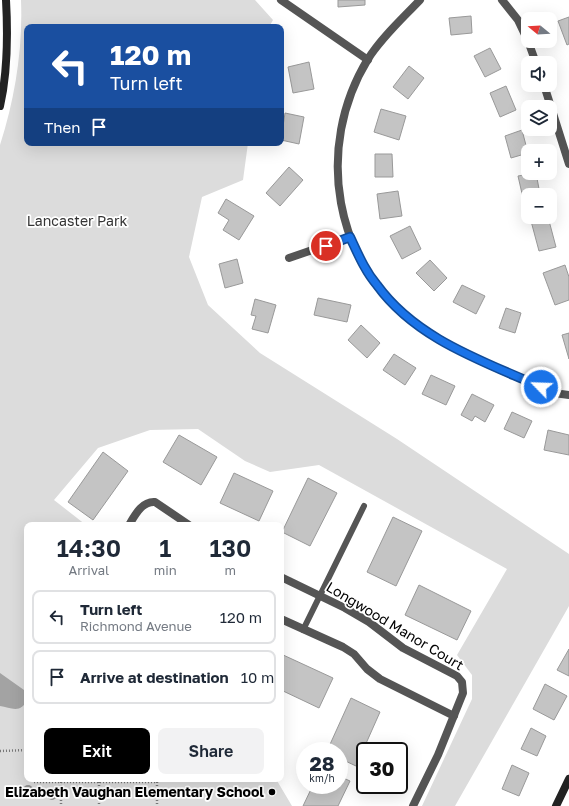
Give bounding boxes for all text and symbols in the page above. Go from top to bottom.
north arrow [521,12,557,48]
map controls [521,12,557,224]
text: 120 m [110,38,191,71]
icon: left [44,40,96,92]
button: sound [521,56,557,92]
text: Turn left [110,72,183,94]
button: layers [521,100,557,136]
icon: arrive [88,116,110,138]
text: Then [44,118,80,136]
button: + [521,144,557,180]
button: − [521,188,557,224]
park label: Lancaster Park [27,212,127,229]
pin [309,229,343,263]
icon: arrive [315,235,337,257]
position arrow [520,366,562,408]
text: 14:30 [57,533,121,562]
text: 1 [159,533,171,562]
text: 130 [209,533,251,562]
text: Arrival [69,562,109,578]
text: min [154,562,177,578]
text: m [225,562,236,578]
street label: Longwood Manor Court [323,578,467,673]
text: Turn left [80,600,142,618]
icon: left [46,606,68,628]
text: 120 m [220,608,262,626]
text: Richmond Avenue [80,618,192,634]
icon: arrive [46,666,68,688]
text: Arrive at destination [80,668,229,686]
text: 10 m [241,668,274,686]
button: Exit [44,728,150,774]
button: Share [158,728,264,774]
speed limit sign: 30 [356,742,408,794]
text: 28 [309,751,334,775]
text: km/h [309,772,335,784]
place label: Elizabeth Vaughan Elementary School [5,783,264,800]
marker: Elizabeth Vaughan Elementary School [267,787,277,797]

